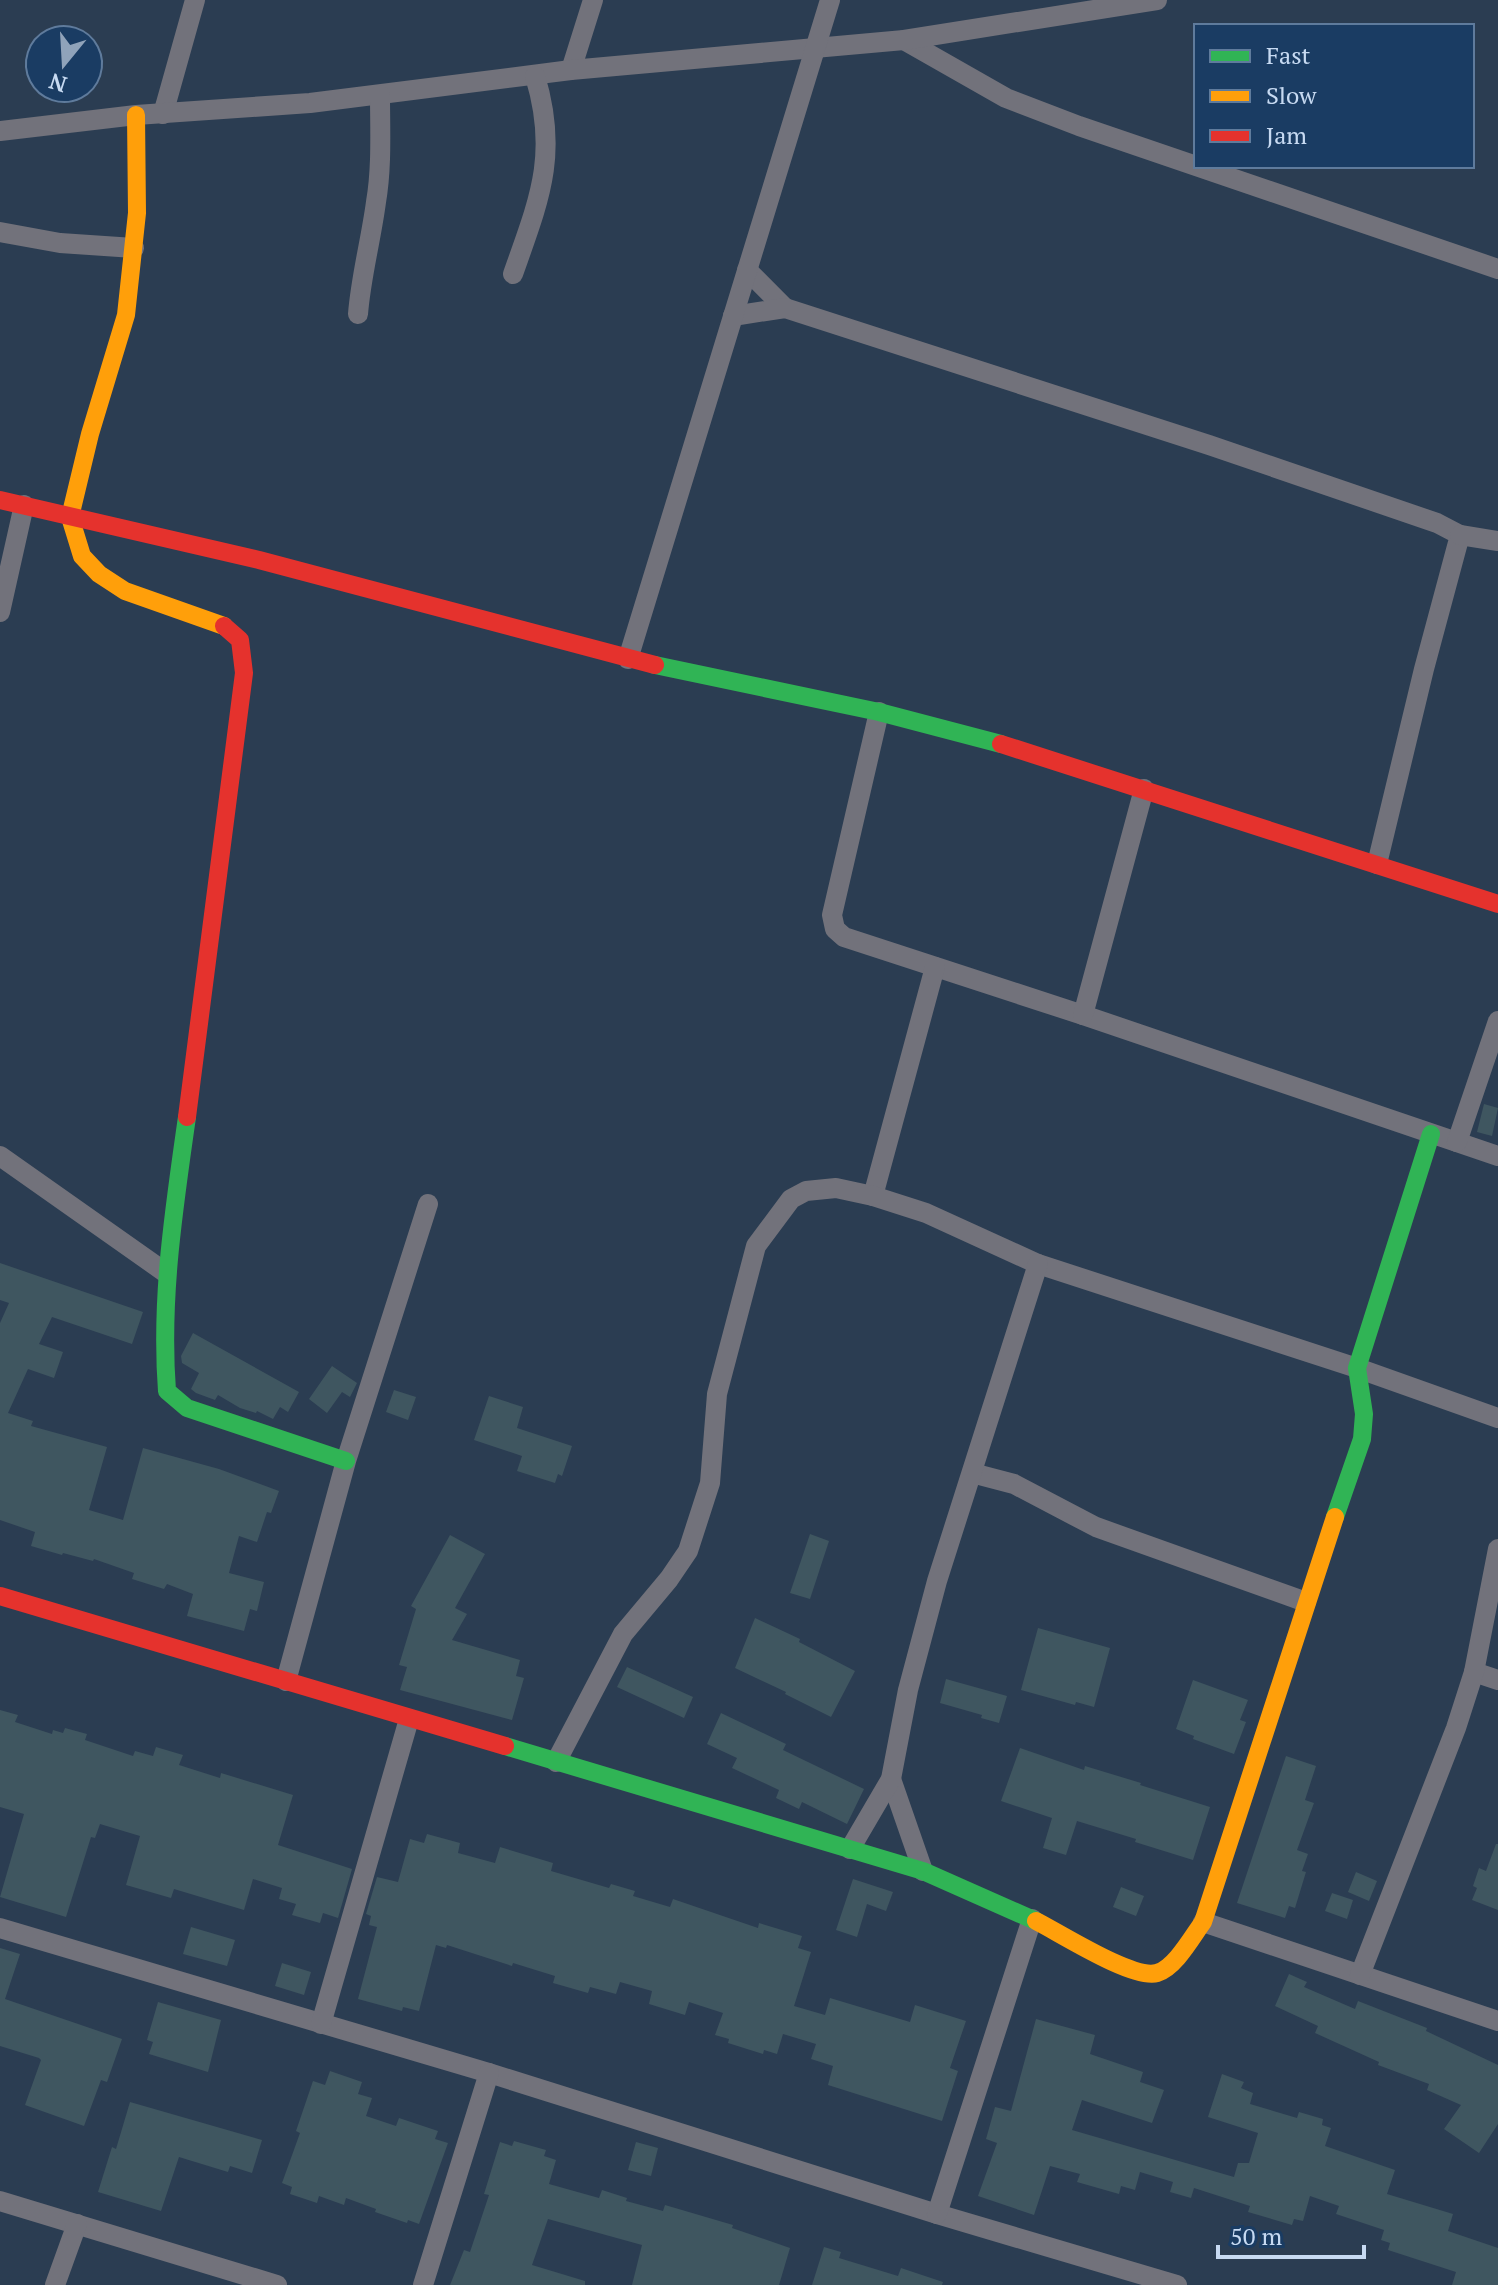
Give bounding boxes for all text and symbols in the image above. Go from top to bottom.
north arrow [24,24,104,104]
legend [1194,24,1474,168]
text: Fast [1266,39,1311,71]
text: N [45,67,70,100]
text: Slow [1266,79,1317,111]
text: Jam [1266,119,1307,151]
scale bar [1218,2209,1364,2259]
text: 50 m [1230,2220,1282,2252]

